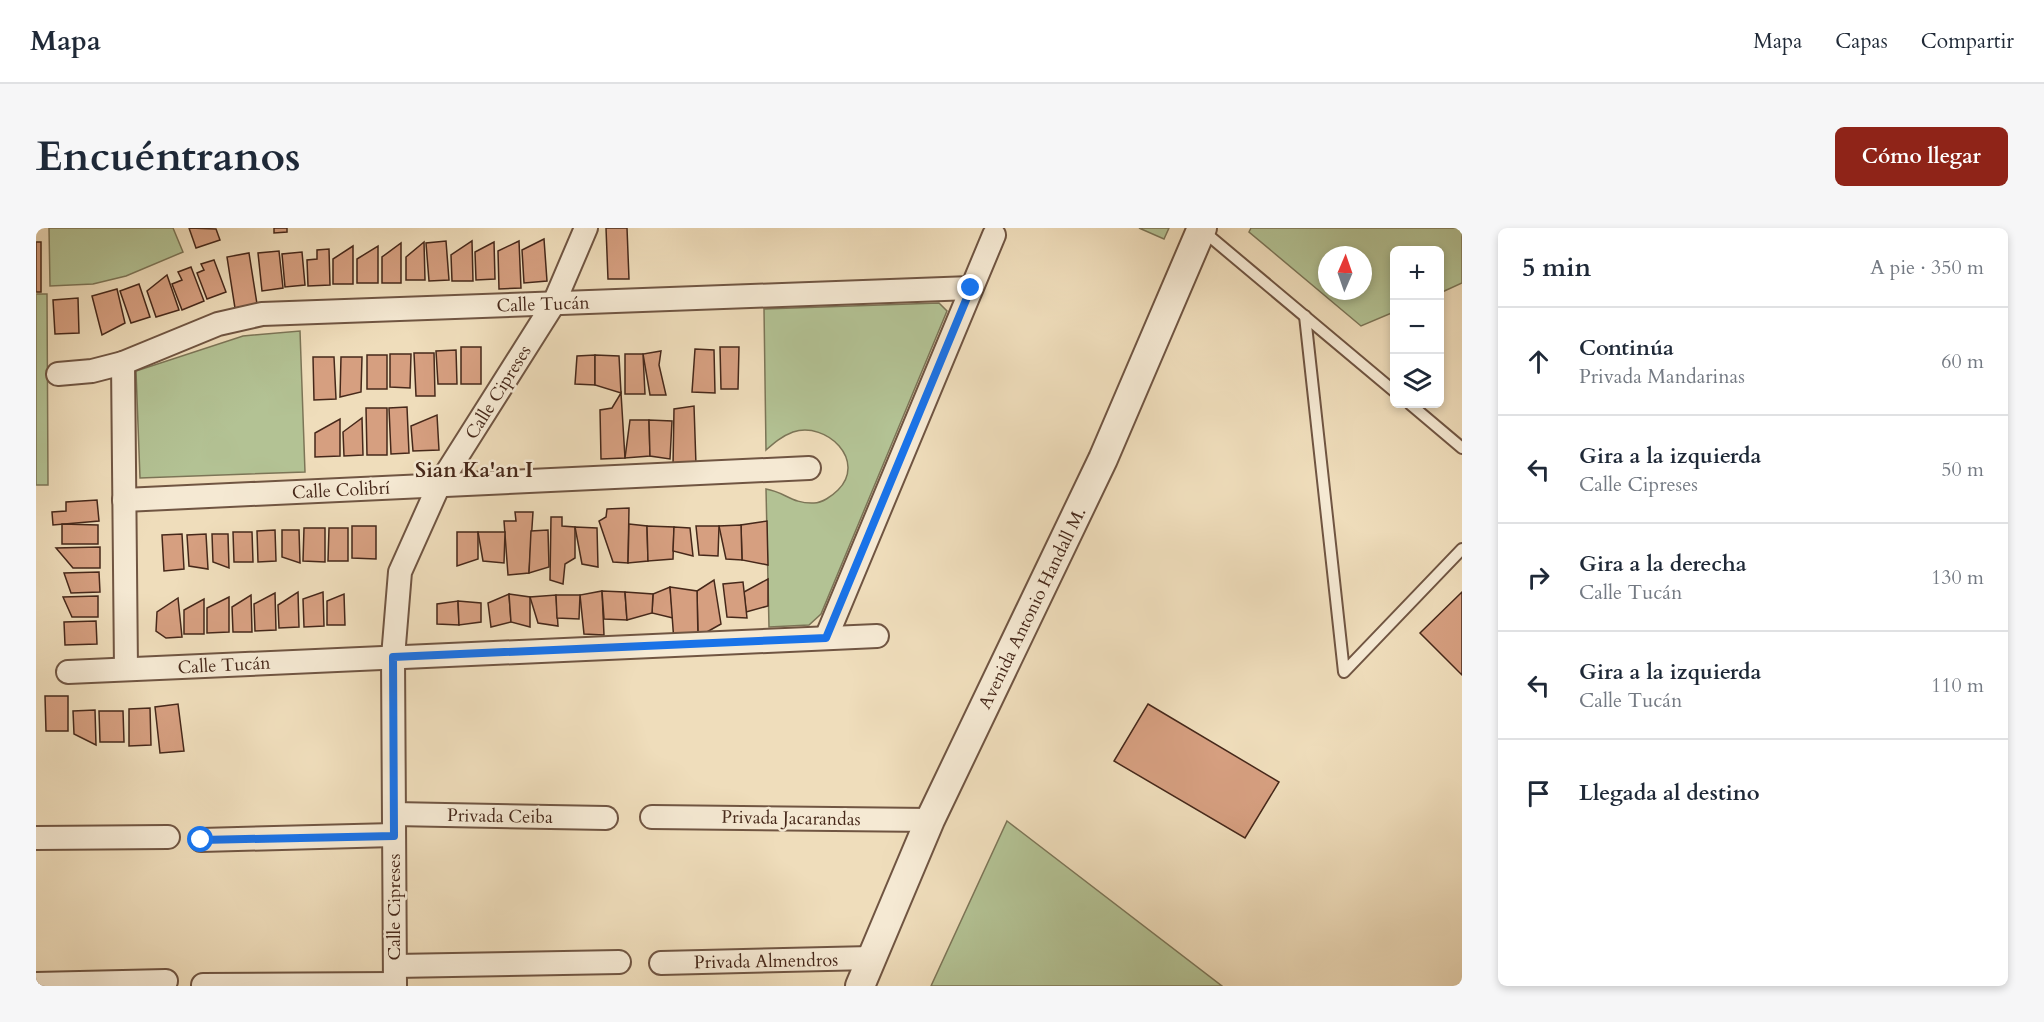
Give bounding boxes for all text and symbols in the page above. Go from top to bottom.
text: Mapa [30,22,101,60]
text: Mapa [1753,27,1802,56]
text: Capas [1835,27,1888,56]
text: Compartir [1921,27,2014,56]
button: Cómo llegar [1835,127,2008,186]
text: Encuéntranos [36,128,301,185]
north arrow [1318,246,1372,300]
map controls [1390,246,1444,408]
button: + [1390,246,1444,300]
text: 5 min [1522,250,1591,285]
text: A pie · 350 m [1870,254,1984,281]
route end [957,274,983,300]
street label: Calle Tucán [496,290,591,319]
button: − [1390,300,1444,354]
text: Continúa [1579,333,1674,363]
street label: Calle Cipreses [459,340,537,444]
icon: ahead [1522,345,1555,378]
text: 60 m [1941,348,1984,375]
button: layers [1390,354,1444,408]
text: Privada Mandarinas [1579,363,1745,390]
text: Gira a la izquierda [1579,441,1762,471]
icon: left [1522,453,1555,486]
district label: Sian Ka'an I [415,456,533,485]
text: 50 m [1941,456,1984,483]
text: Calle Cipreses [1579,471,1698,498]
street label: Calle Colibrí [291,475,391,506]
street label: Avenida Antonio Handall M. [973,503,1092,713]
text: Gira a la derecha [1579,549,1747,579]
icon: right [1522,561,1555,594]
text: 130 m [1931,564,1984,591]
text: Calle Tucán [1579,579,1682,606]
street label: Calle Tucán [177,651,272,680]
text: Gira a la izquierda [1579,657,1762,687]
icon: left [1522,669,1555,702]
text: 110 m [1931,672,1984,699]
text: Calle Tucán [1579,687,1682,714]
icon: arrive [1522,777,1555,810]
text: Llegada al destino [1579,778,1760,808]
street label: Privada Ceiba [447,803,553,830]
street label: Privada Jacarandas [721,805,861,832]
route start [187,826,213,852]
street label: Calle Cipreses [382,853,407,961]
street label: Privada Almendros [694,948,838,975]

